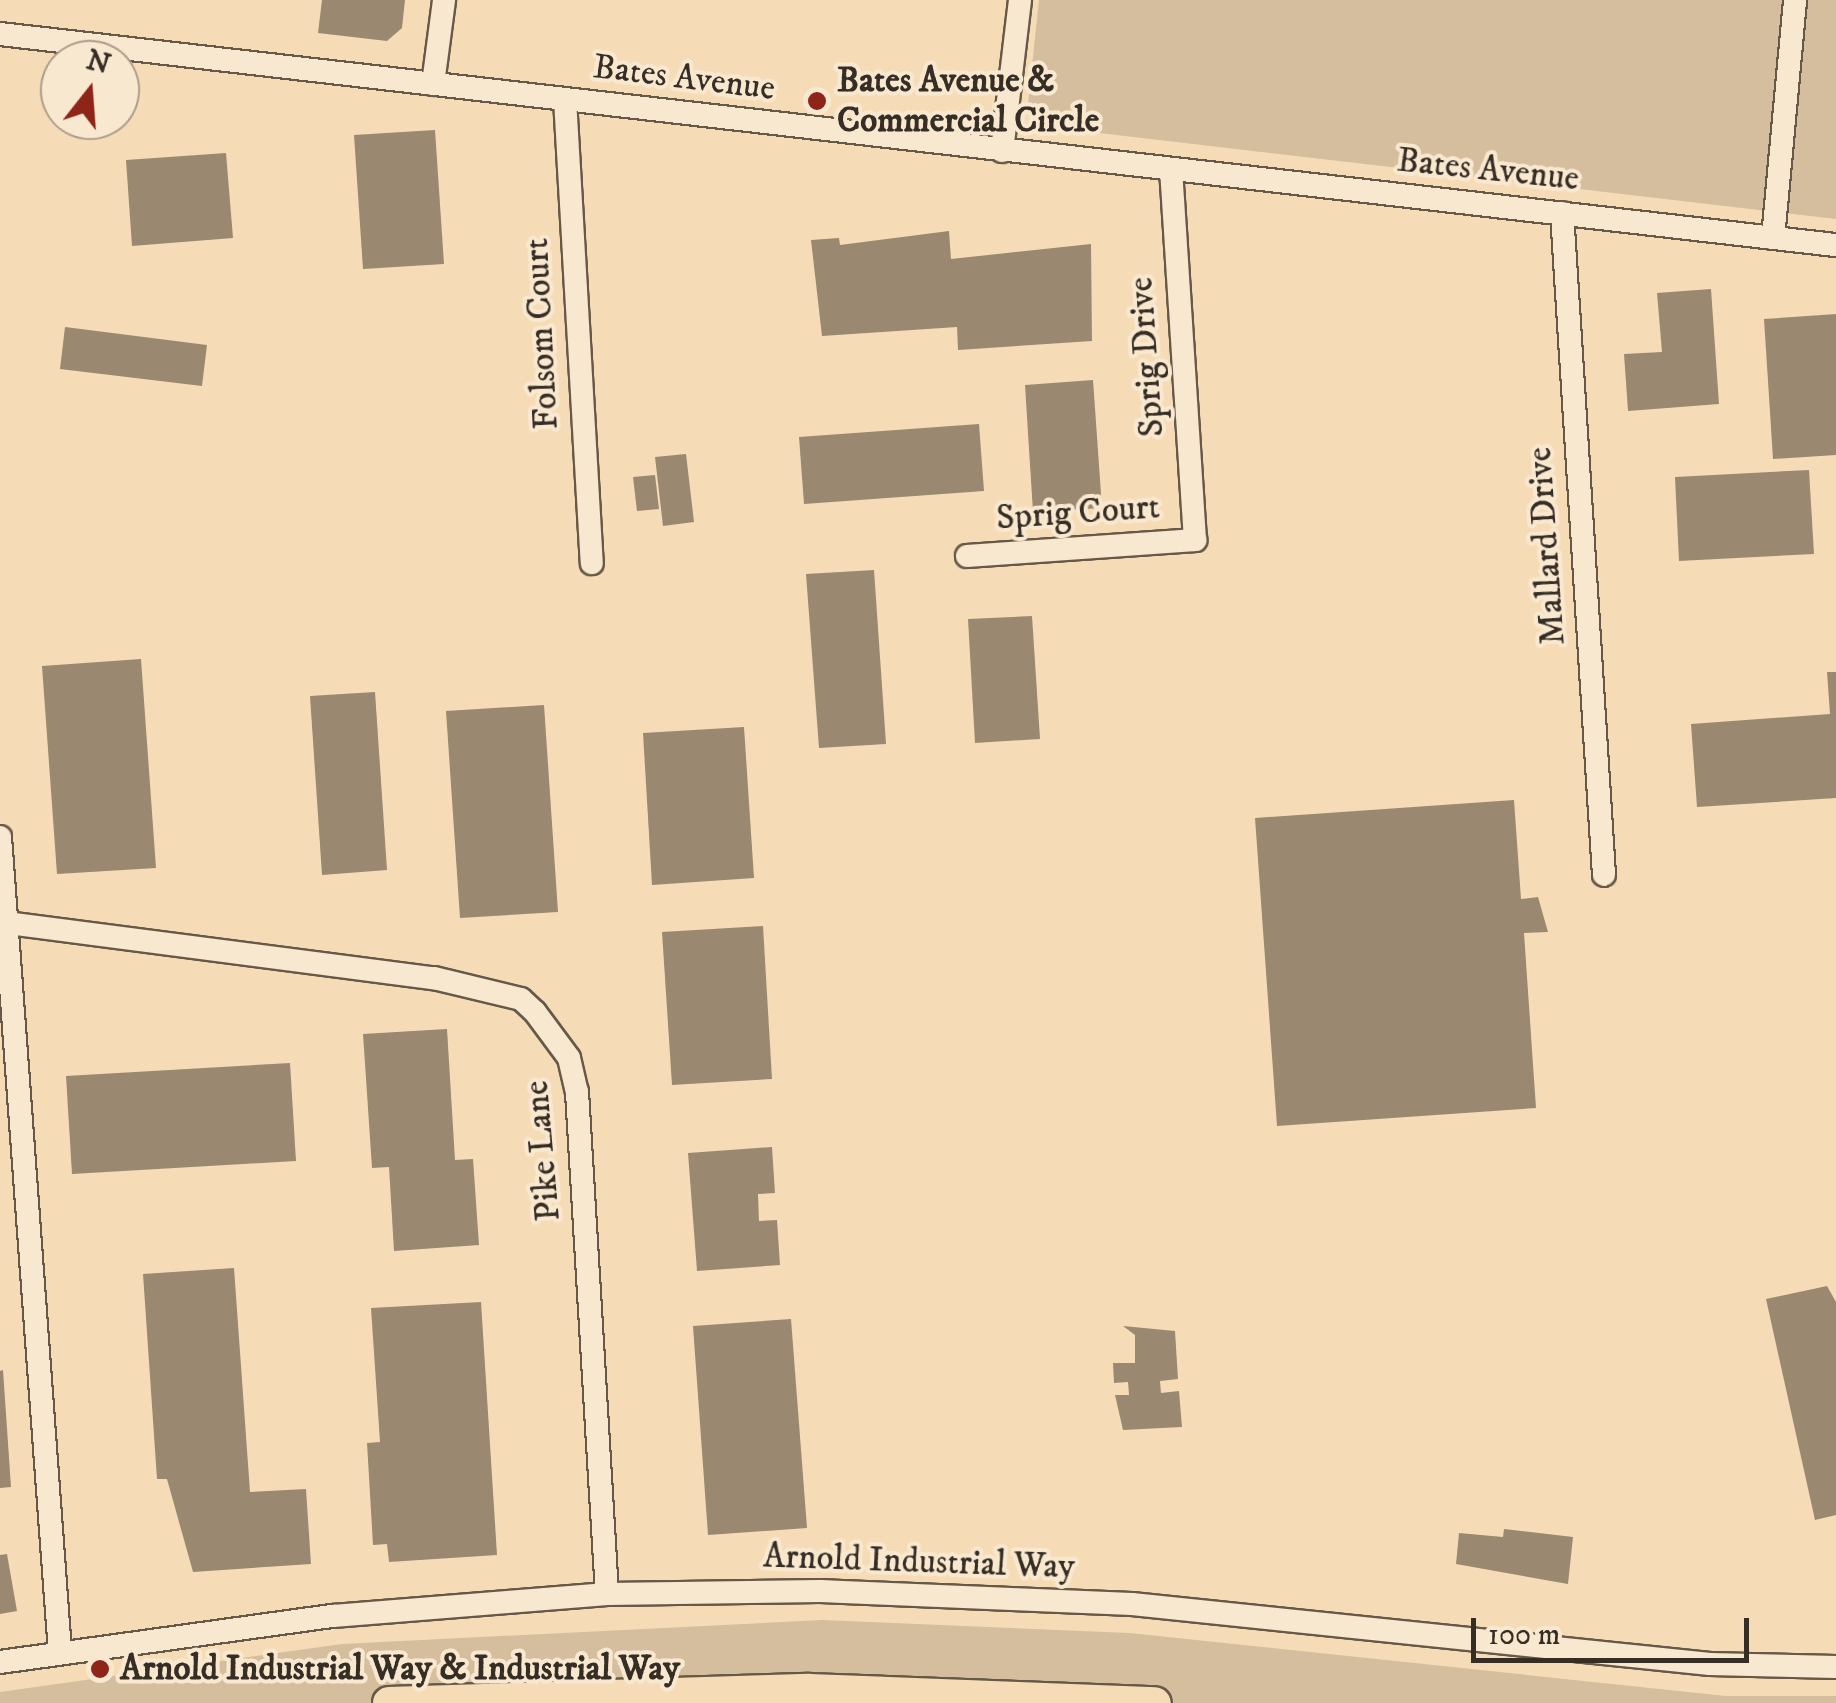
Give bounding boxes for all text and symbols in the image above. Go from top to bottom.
north arrow [40,40,140,140]
text: N [82,43,114,83]
street label: Bates Avenue [591,46,777,110]
place label: Bates Avenue & Commercial Circle [837,60,1099,142]
marker: Bates Avenue & Commercial Circle [806,90,828,112]
street label: Bates Avenue [1395,140,1581,200]
street label: Folsom Court [516,237,568,431]
street label: Sprig Drive [1120,276,1174,438]
street label: Mallard Drive [1519,446,1575,646]
street label: Sprig Court [995,486,1161,540]
street label: Pike Lane [516,1079,570,1223]
street label: Arnold Industrial Way [762,1536,1076,1588]
scale bar [1476,1598,1754,1660]
text: 100 m [1488,1617,1560,1654]
place label: Arnold Industrial Way & Industrial Way [120,1648,680,1690]
marker: Arnold Industrial Way & Industrial Way [89,1658,111,1680]

